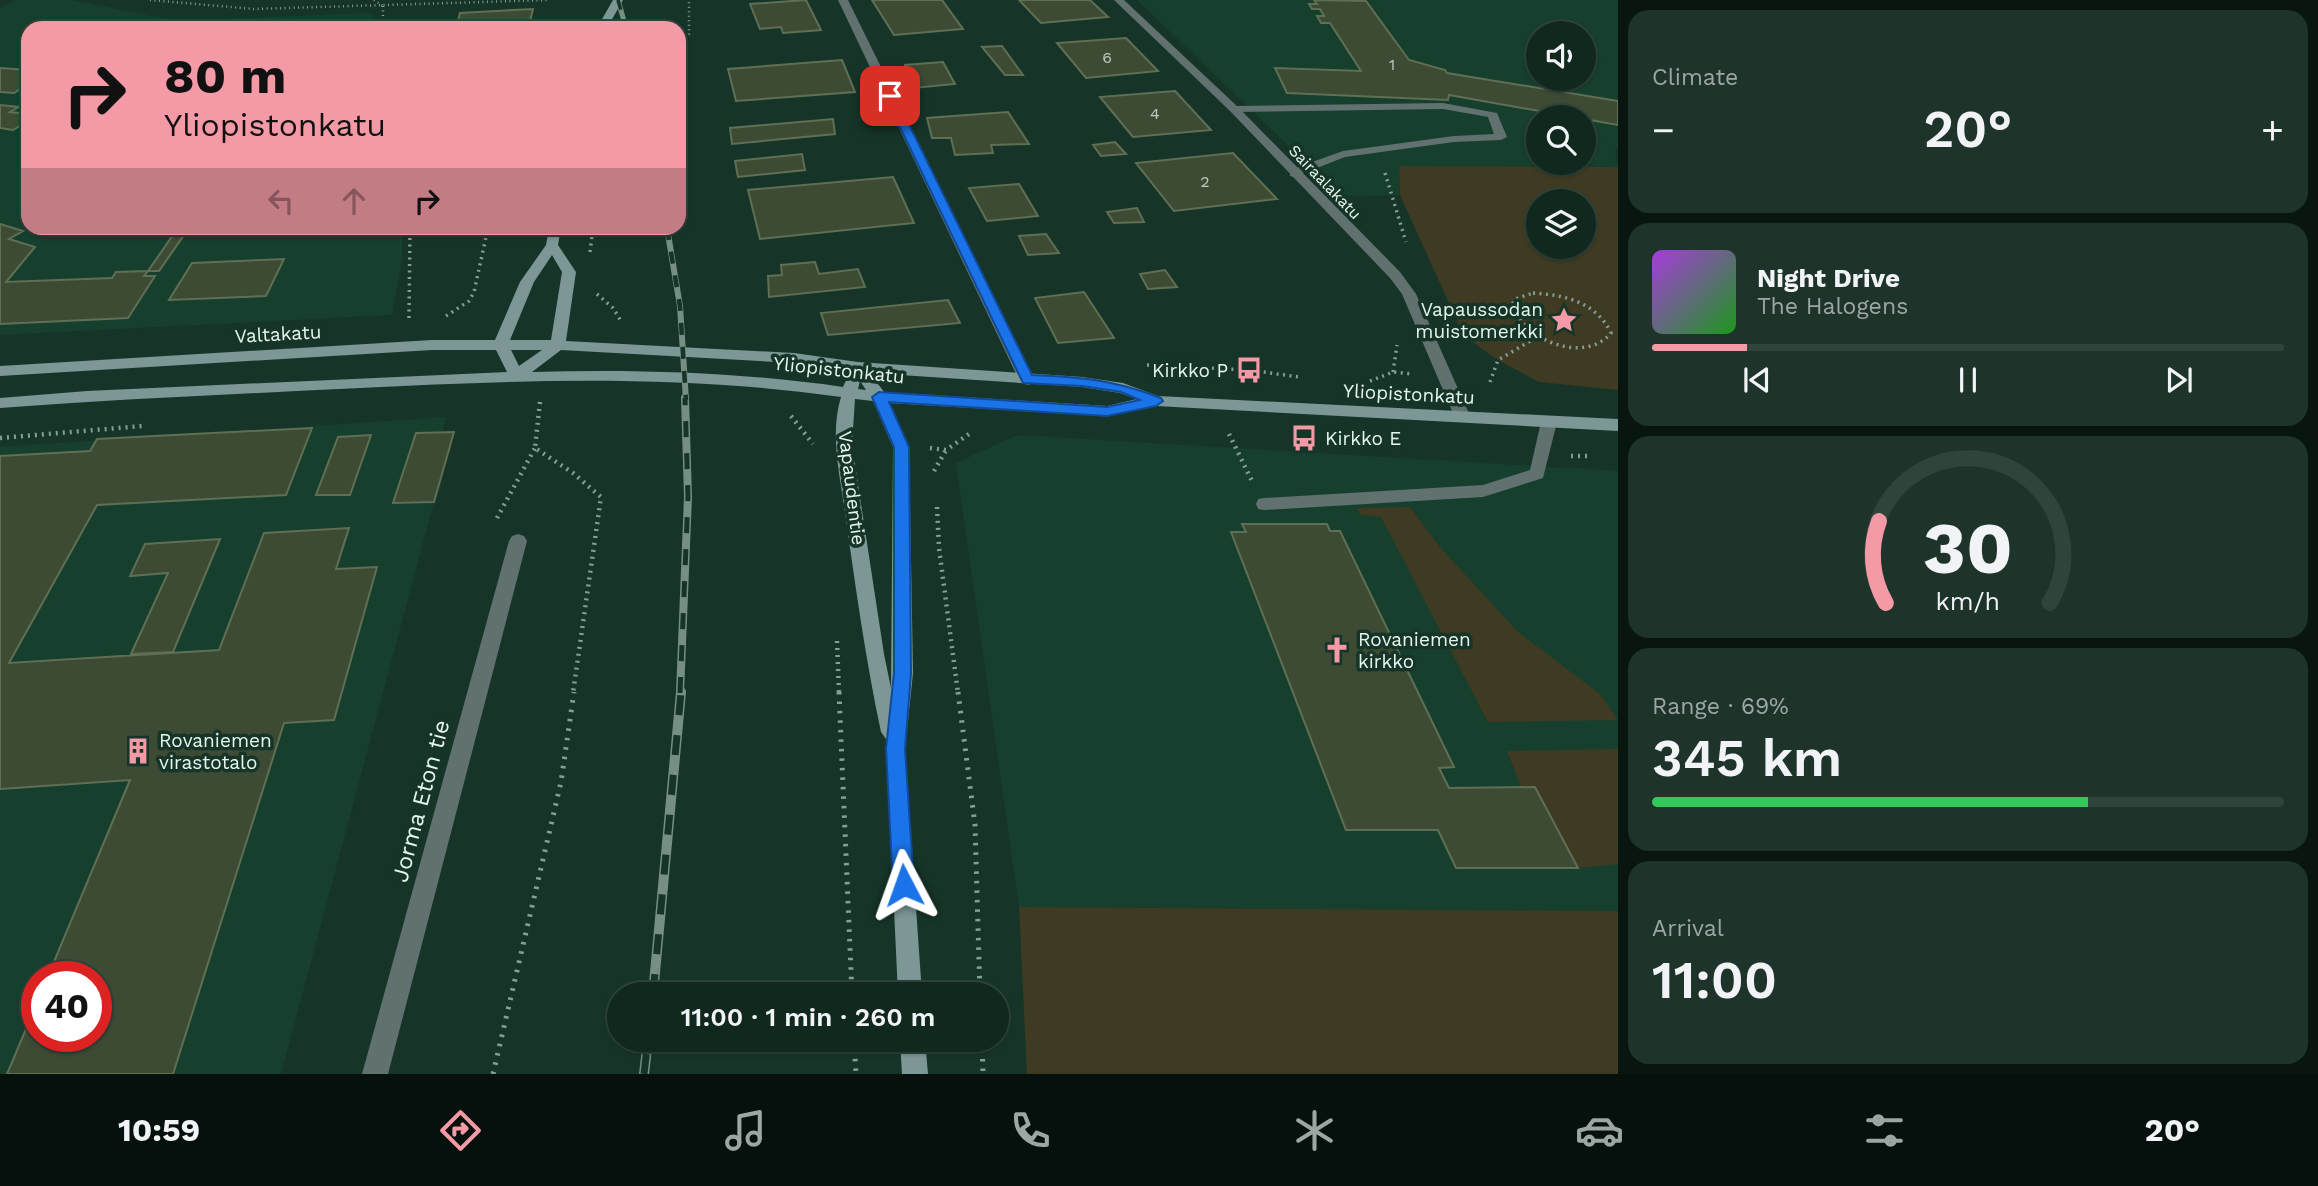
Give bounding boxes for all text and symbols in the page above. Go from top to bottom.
map controls [1526,21,1596,259]
button: sound [1526,21,1596,91]
text: 80 m [164,47,286,105]
house number: 6 [1102,48,1112,67]
icon: right [49,49,140,140]
house number: 1 [1389,55,1395,74]
text: Climate [1652,64,1738,91]
pin [860,66,920,126]
icon: arrive [871,77,909,115]
text: 20° [1924,99,2012,160]
house number: 4 [1150,104,1160,123]
button: search [1526,105,1596,175]
text: Yliopistonkatu [164,106,386,144]
text: − [1652,108,1675,152]
text: + [2261,108,2284,152]
street label: Sairaalakatu [1285,141,1365,223]
house number: 2 [1200,172,1210,191]
icon: left [262,182,300,220]
icon: ahead [335,182,373,220]
icon: right [408,182,446,220]
button: layers [1526,189,1596,259]
text: Night Drive [1757,263,1900,293]
text: The Halogens [1757,293,1908,320]
place label: Vapaussodan muistomerkki [1415,298,1543,343]
place icon: Vapaussodan muistomerkki [1549,305,1579,335]
street label: Valtakatu [234,320,322,348]
street label: Yliopistonkatu [772,352,906,388]
bus stop icon: Kirkko P [1234,355,1264,385]
place label: Kirkko P [1152,359,1228,382]
icon: previous [1738,361,1776,399]
icon: pause [1949,361,1987,399]
icon: next [2160,361,2198,399]
street label: Yliopistonkatu [1343,379,1475,409]
bus stop icon: Kirkko E [1289,423,1319,453]
place label: Kirkko E [1325,427,1401,450]
street label: Vapaudentie [834,430,870,546]
text: 30 [1923,505,2013,591]
text: km/h [1936,587,2000,616]
place label: Rovaniemen kirkko [1358,628,1471,673]
church icon: Rovaniemen kirkko [1322,635,1352,665]
text: Range · 69% [1652,693,1789,720]
street label: Jorma Eton tie [386,717,456,885]
text: 345 km [1652,728,1842,789]
place label: Rovaniemen virastotalo [159,729,272,774]
building icon: Rovaniemen virastotalo [123,736,153,766]
position arrow [867,848,941,922]
text: Arrival [1652,915,1724,942]
text: 11:00 [1652,950,1777,1011]
speed limit sign: 40 [21,961,112,1052]
text: 11:00 · 1 min · 260 m [681,1002,935,1032]
icon: directions [436,1106,485,1155]
icon: music [721,1106,770,1155]
icon: phone [1006,1106,1055,1155]
icon: climate [1290,1106,1339,1155]
icon: car [1575,1106,1624,1155]
icon: filters [1860,1106,1909,1155]
text: 10:59 [118,1111,200,1149]
text: 20° [2145,1111,2200,1149]

